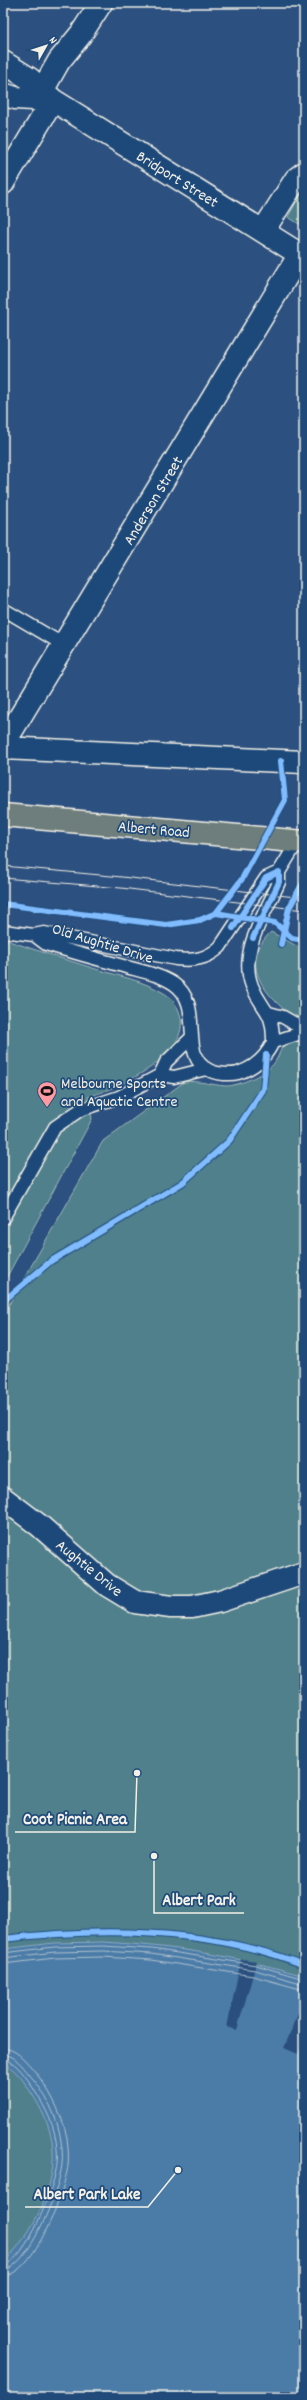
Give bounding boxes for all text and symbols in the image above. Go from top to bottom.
north arrow [26,26,66,66]
text: N [44,34,60,49]
street label: Bridport Street [131,146,222,215]
street label: Anderson Street [118,452,190,550]
street label: Albert Road [117,816,191,845]
street label: Old Aughtie Drive [49,918,156,971]
place label: Melbourne Sports and Aquatic Centre [61,1073,177,1114]
sports icon: Melbourne Sports and Aquatic Centre [36,1080,58,1108]
street label: Aughtie Drive [50,1535,127,1603]
callout: Coot Picnic Area [15,1803,135,1832]
text: Coot Picnic Area [23,1809,128,1833]
callout: Albert Park [154,1884,244,1913]
text: Albert Park [162,1890,236,1914]
callout: Albert Park Lake [25,2178,148,2207]
text: Albert Park Lake [34,2184,141,2208]

